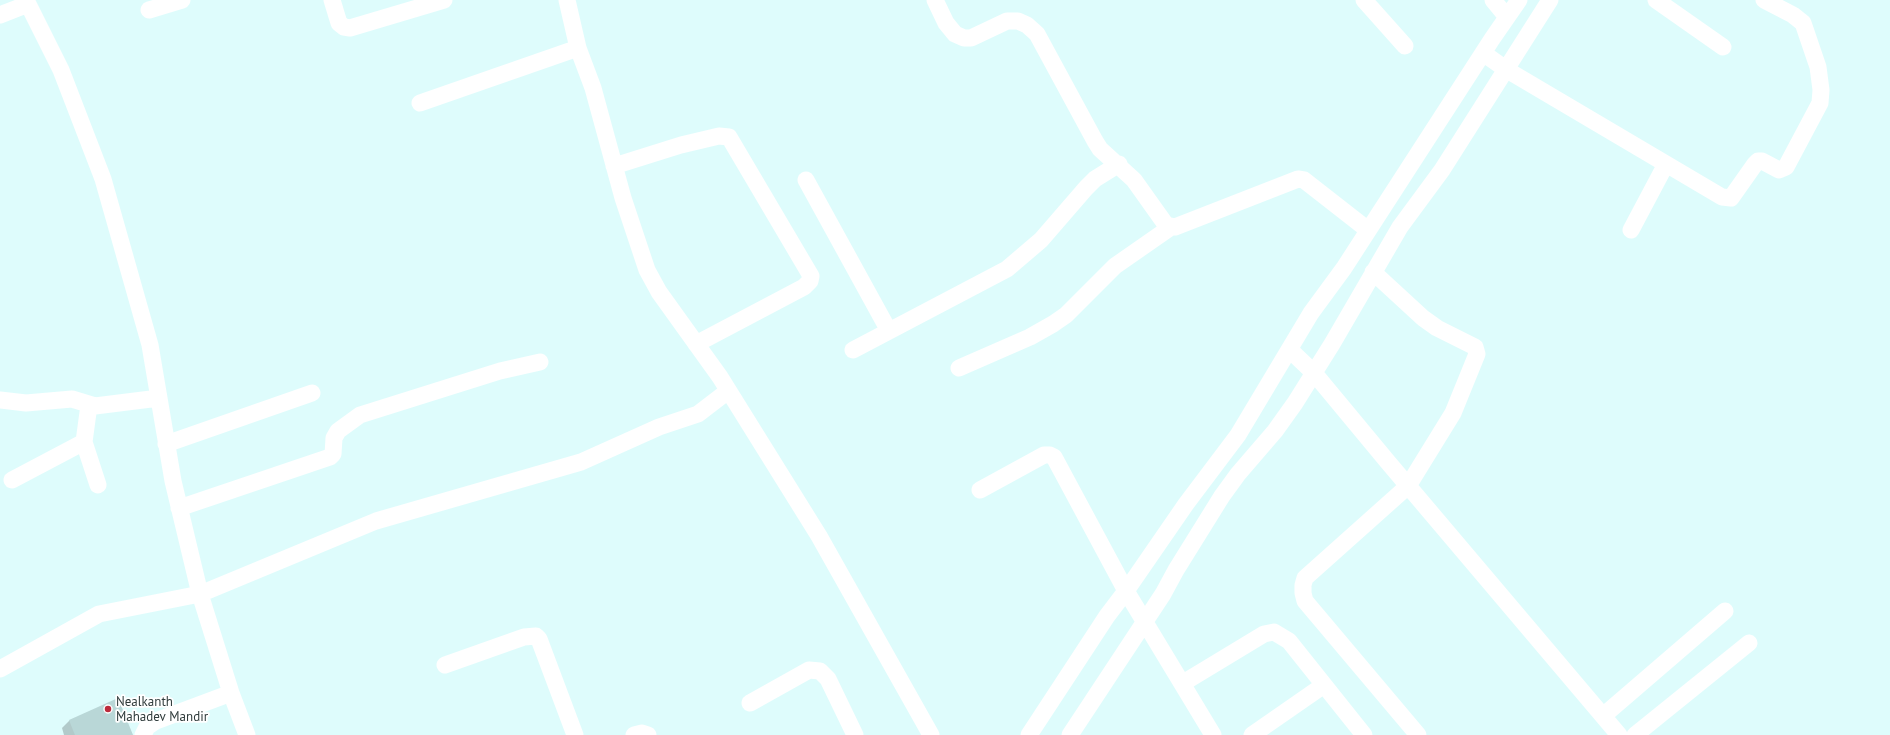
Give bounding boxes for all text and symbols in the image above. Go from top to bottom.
place label: Nealkanth Mahadev Mandir [116,694,208,725]
marker: Nealkanth Mahadev Mandir [103,704,113,714]

